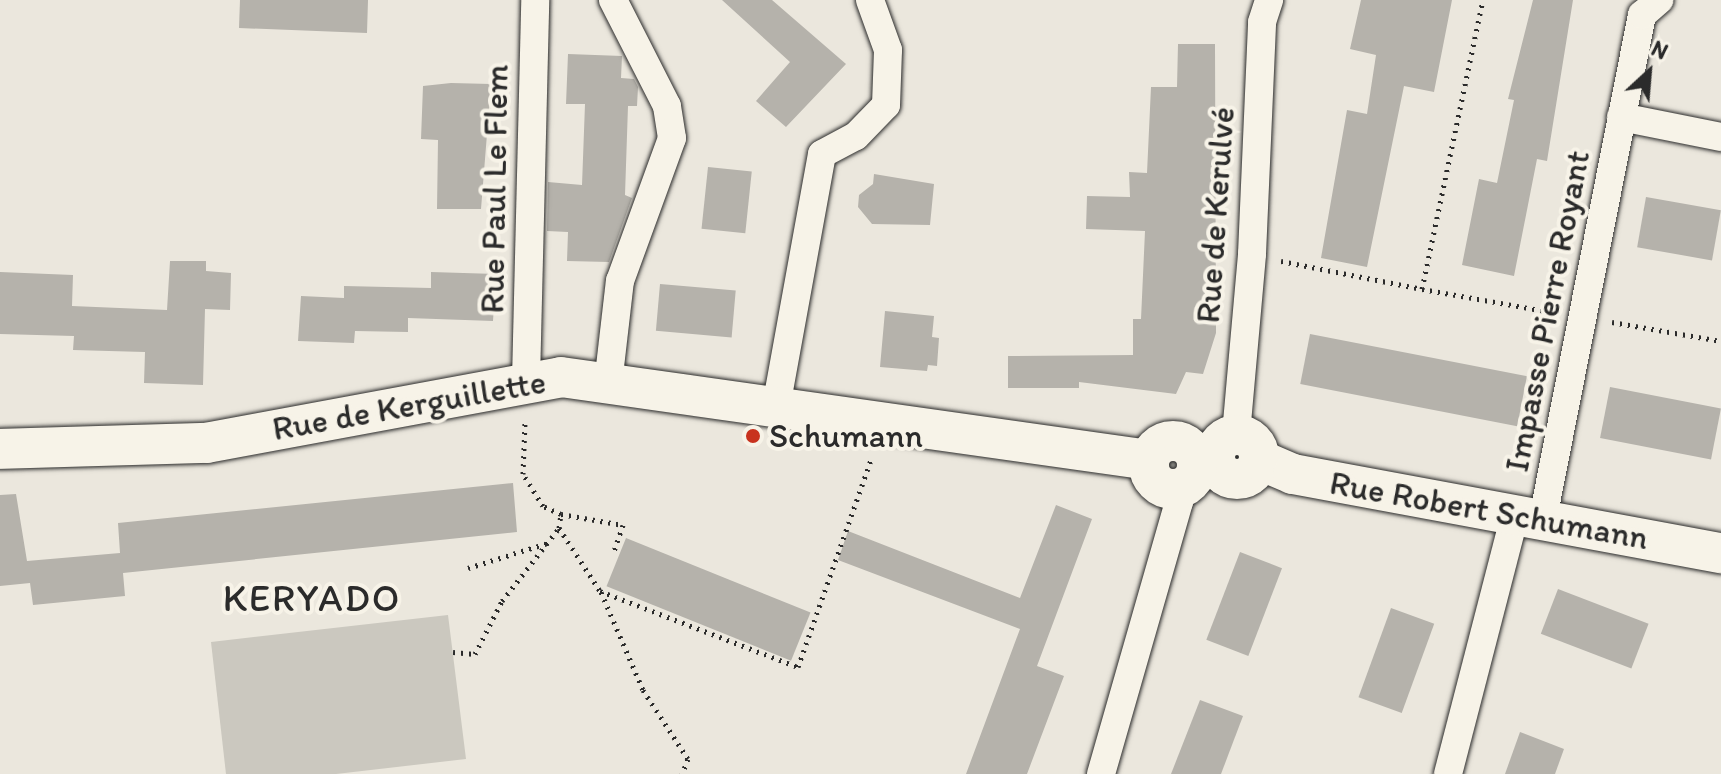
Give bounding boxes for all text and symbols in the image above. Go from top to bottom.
north arrow [1609,32,1689,112]
text: N [1647,35,1672,65]
street label: Rue Paul Le Flem [471,65,517,313]
street label: Rue de Kerulvé [1187,105,1243,325]
street label: Impasse Pierre Royant [1496,147,1598,475]
street label: Rue de Kerguillette [269,361,549,449]
place label: Schumann [769,416,923,456]
marker: Schumann [744,427,762,445]
street label: Rue Robert Schumann [1327,462,1651,558]
district label: KERYADO [221,576,403,622]

